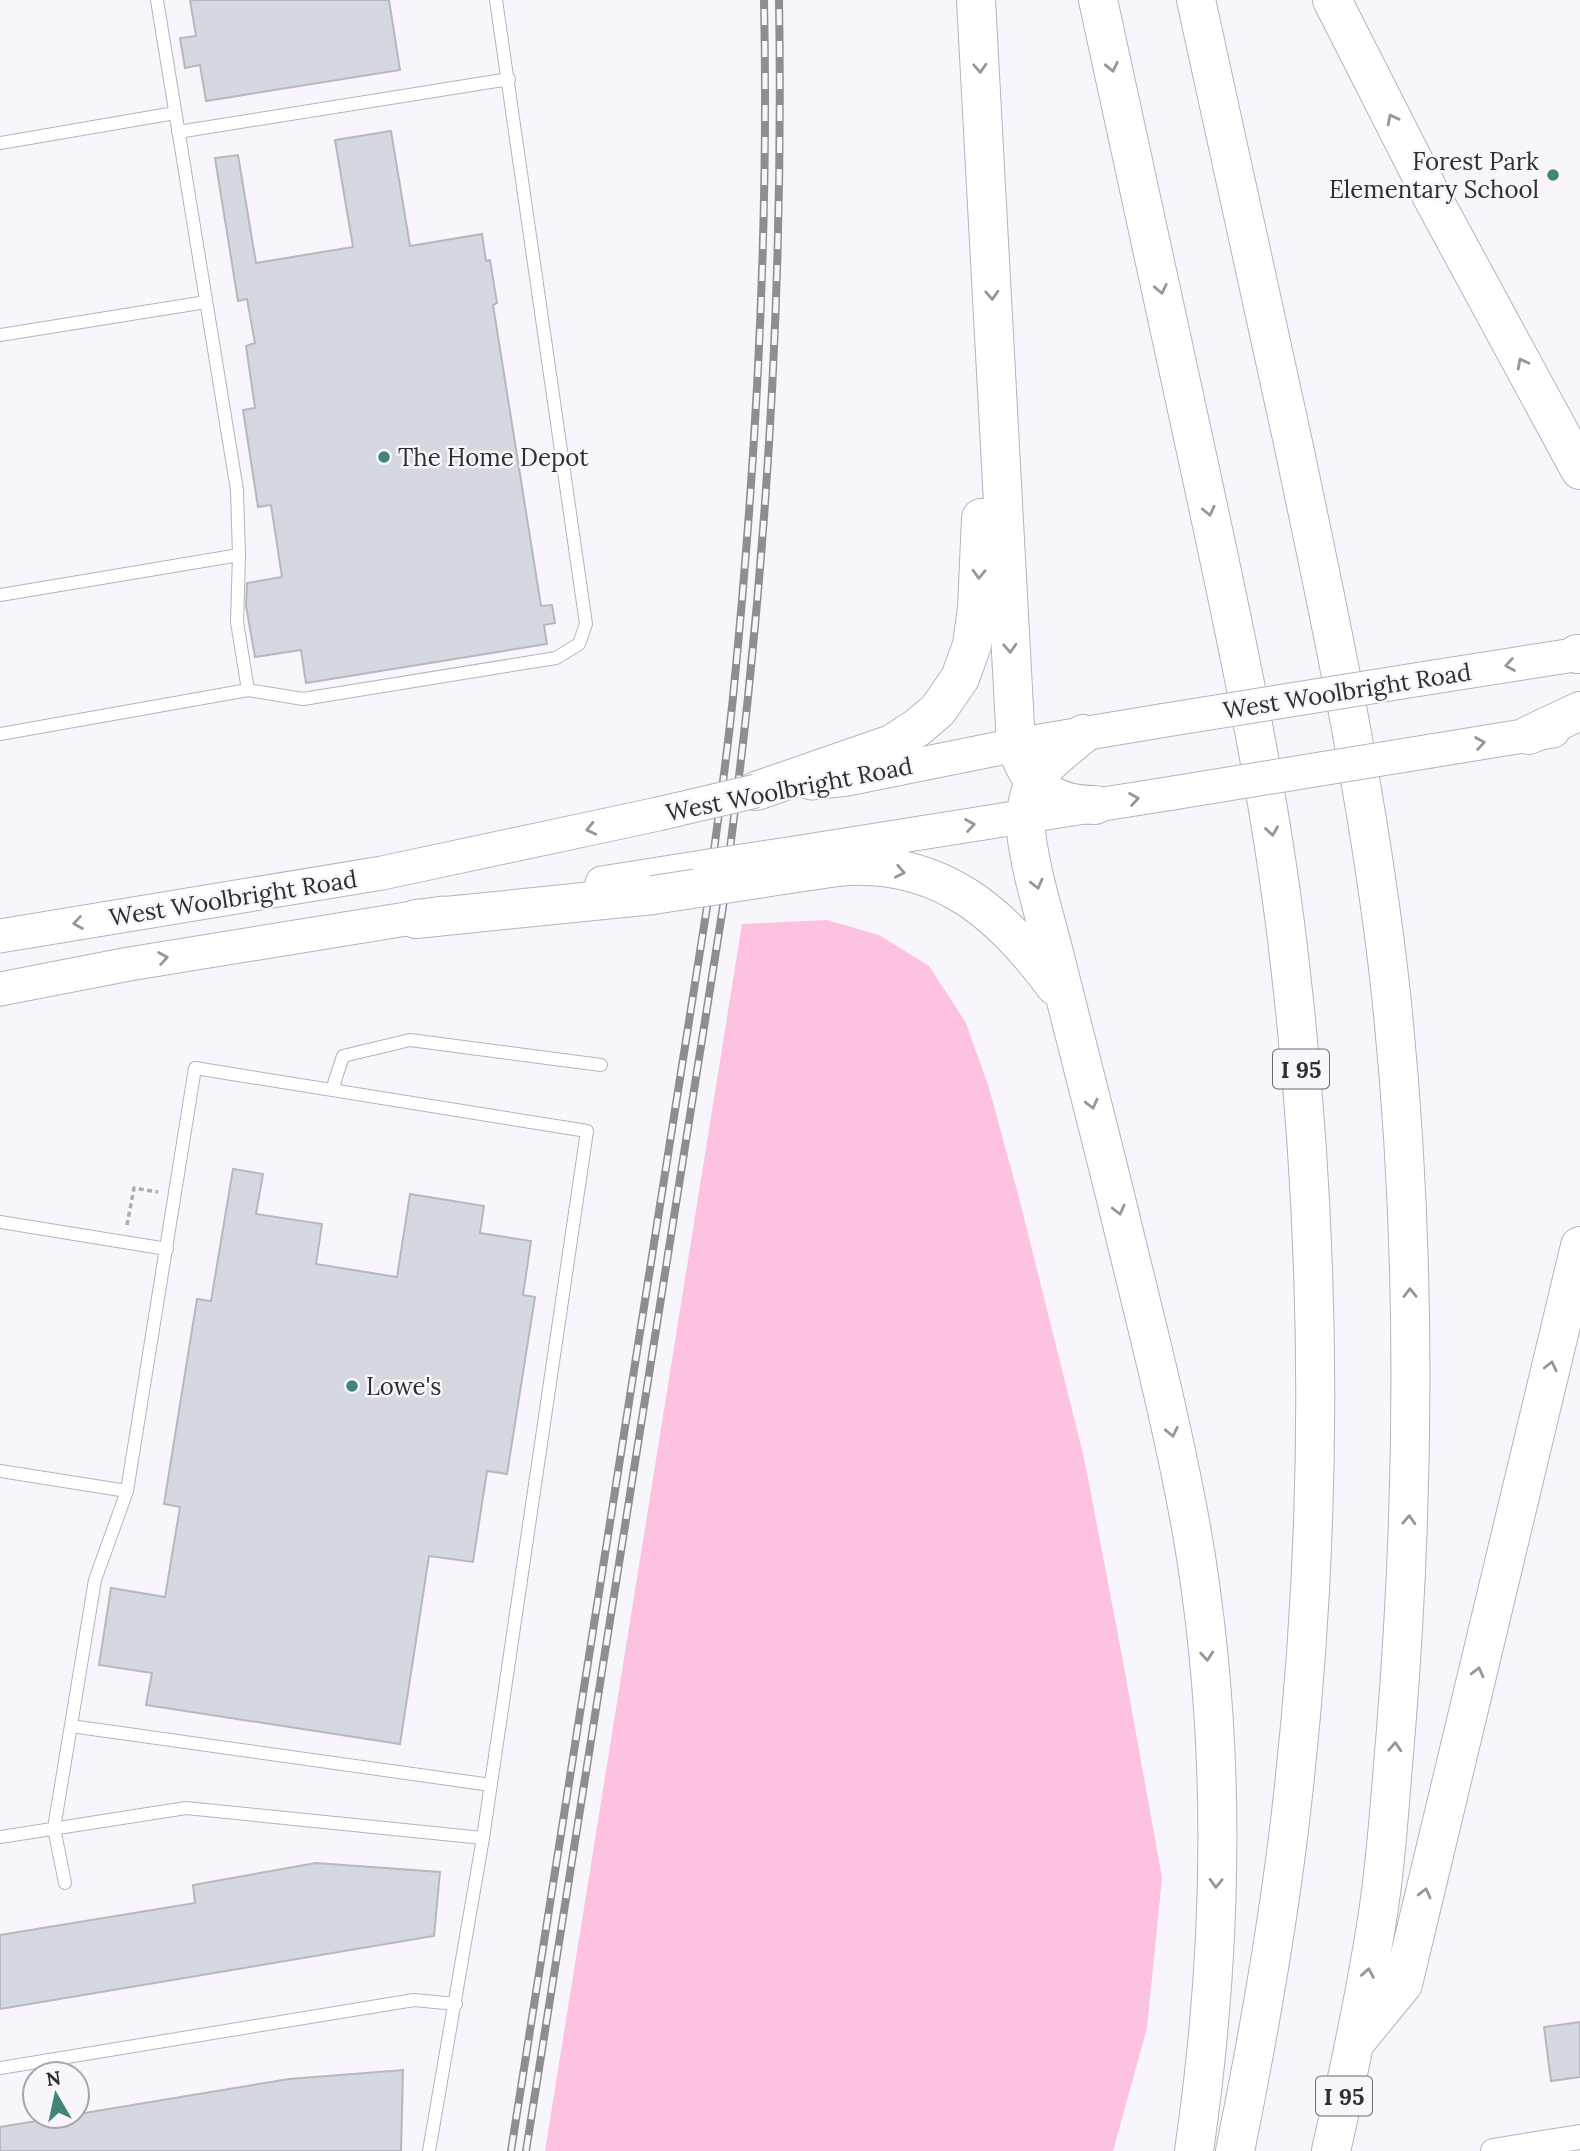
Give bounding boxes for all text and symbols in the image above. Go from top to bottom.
one-way arrow [1104,61,1119,73]
one-way arrow [972,63,987,74]
one-way arrow [1386,113,1400,126]
place label: Forest Park Elementary School [1329,146,1539,205]
marker: Forest Park Elementary School [1545,167,1561,183]
one-way arrow [1152,283,1167,295]
one-way arrow [984,290,999,301]
one-way arrow [1517,357,1530,370]
place label: The Home Depot [398,442,589,473]
marker: The Home Depot [376,449,392,465]
one-way arrow [1201,505,1215,517]
one-way arrow [971,569,986,580]
one-way arrow [1002,642,1017,653]
street label: West Woolbright Road [1221,656,1473,726]
one-way arrow [1504,657,1516,672]
one-way arrow [1474,736,1486,751]
street label: West Woolbright Road [663,750,915,828]
one-way arrow [1128,792,1140,807]
one-way arrow [964,818,976,833]
one-way arrow [585,820,597,835]
one-way arrow [1264,825,1279,836]
street label: West Woolbright Road [107,863,359,933]
one-way arrow [893,863,905,878]
one-way arrow [1029,878,1043,890]
one-way arrow [72,915,84,930]
one-way arrow [158,951,169,966]
road number: I 95 [1273,1050,1329,1088]
one-way arrow [1084,1098,1098,1110]
one-way arrow [1111,1204,1125,1216]
one-way arrow [1402,1287,1417,1298]
one-way arrow [1543,1360,1558,1372]
place label: Lowe's [366,1371,441,1402]
marker: Lowe's [344,1378,360,1394]
one-way arrow [1163,1426,1178,1438]
one-way arrow [1402,1514,1417,1525]
one-way arrow [1200,1650,1215,1662]
one-way arrow [1470,1666,1484,1678]
one-way arrow [1387,1741,1402,1752]
one-way arrow [1208,1879,1224,1889]
one-way arrow [1416,1887,1431,1899]
one-way arrow [1360,1967,1375,1979]
north arrow [21,2060,91,2130]
text: N [44,2065,63,2091]
road number: I 95 [1316,2076,1372,2116]

